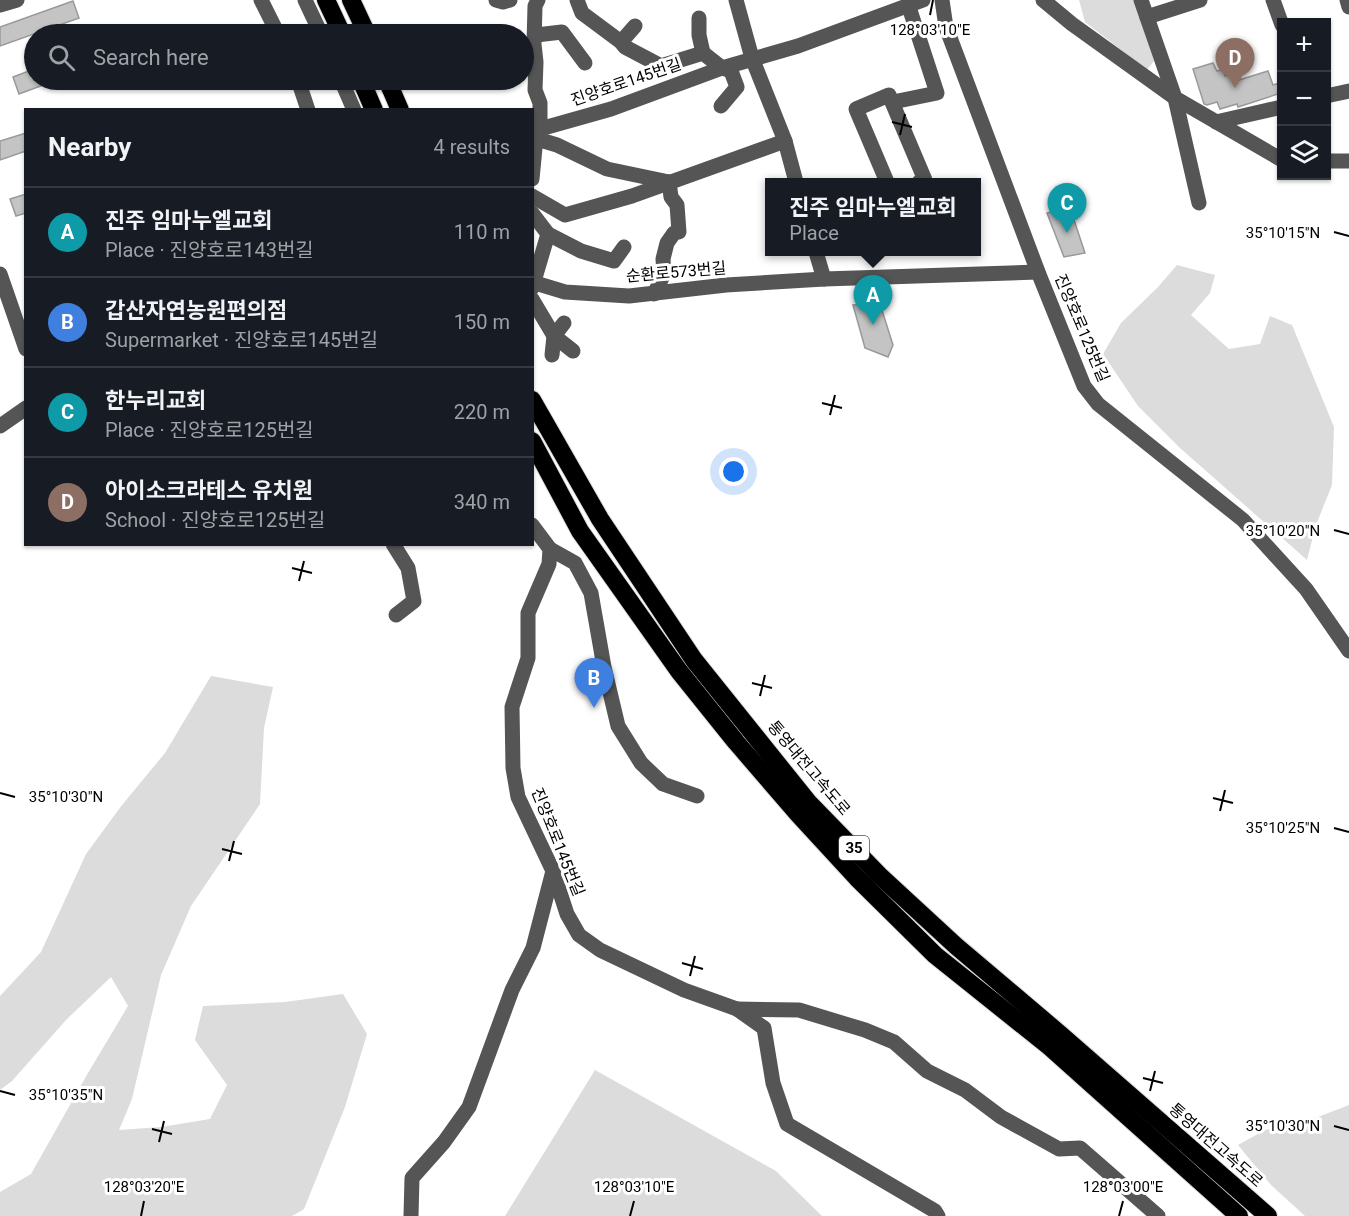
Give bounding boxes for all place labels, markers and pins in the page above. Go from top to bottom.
pin: D [1216,38,1254,88]
pin: C [1048,184,1086,233]
pin: A [854,276,892,325]
pin: B [574,658,614,708]

